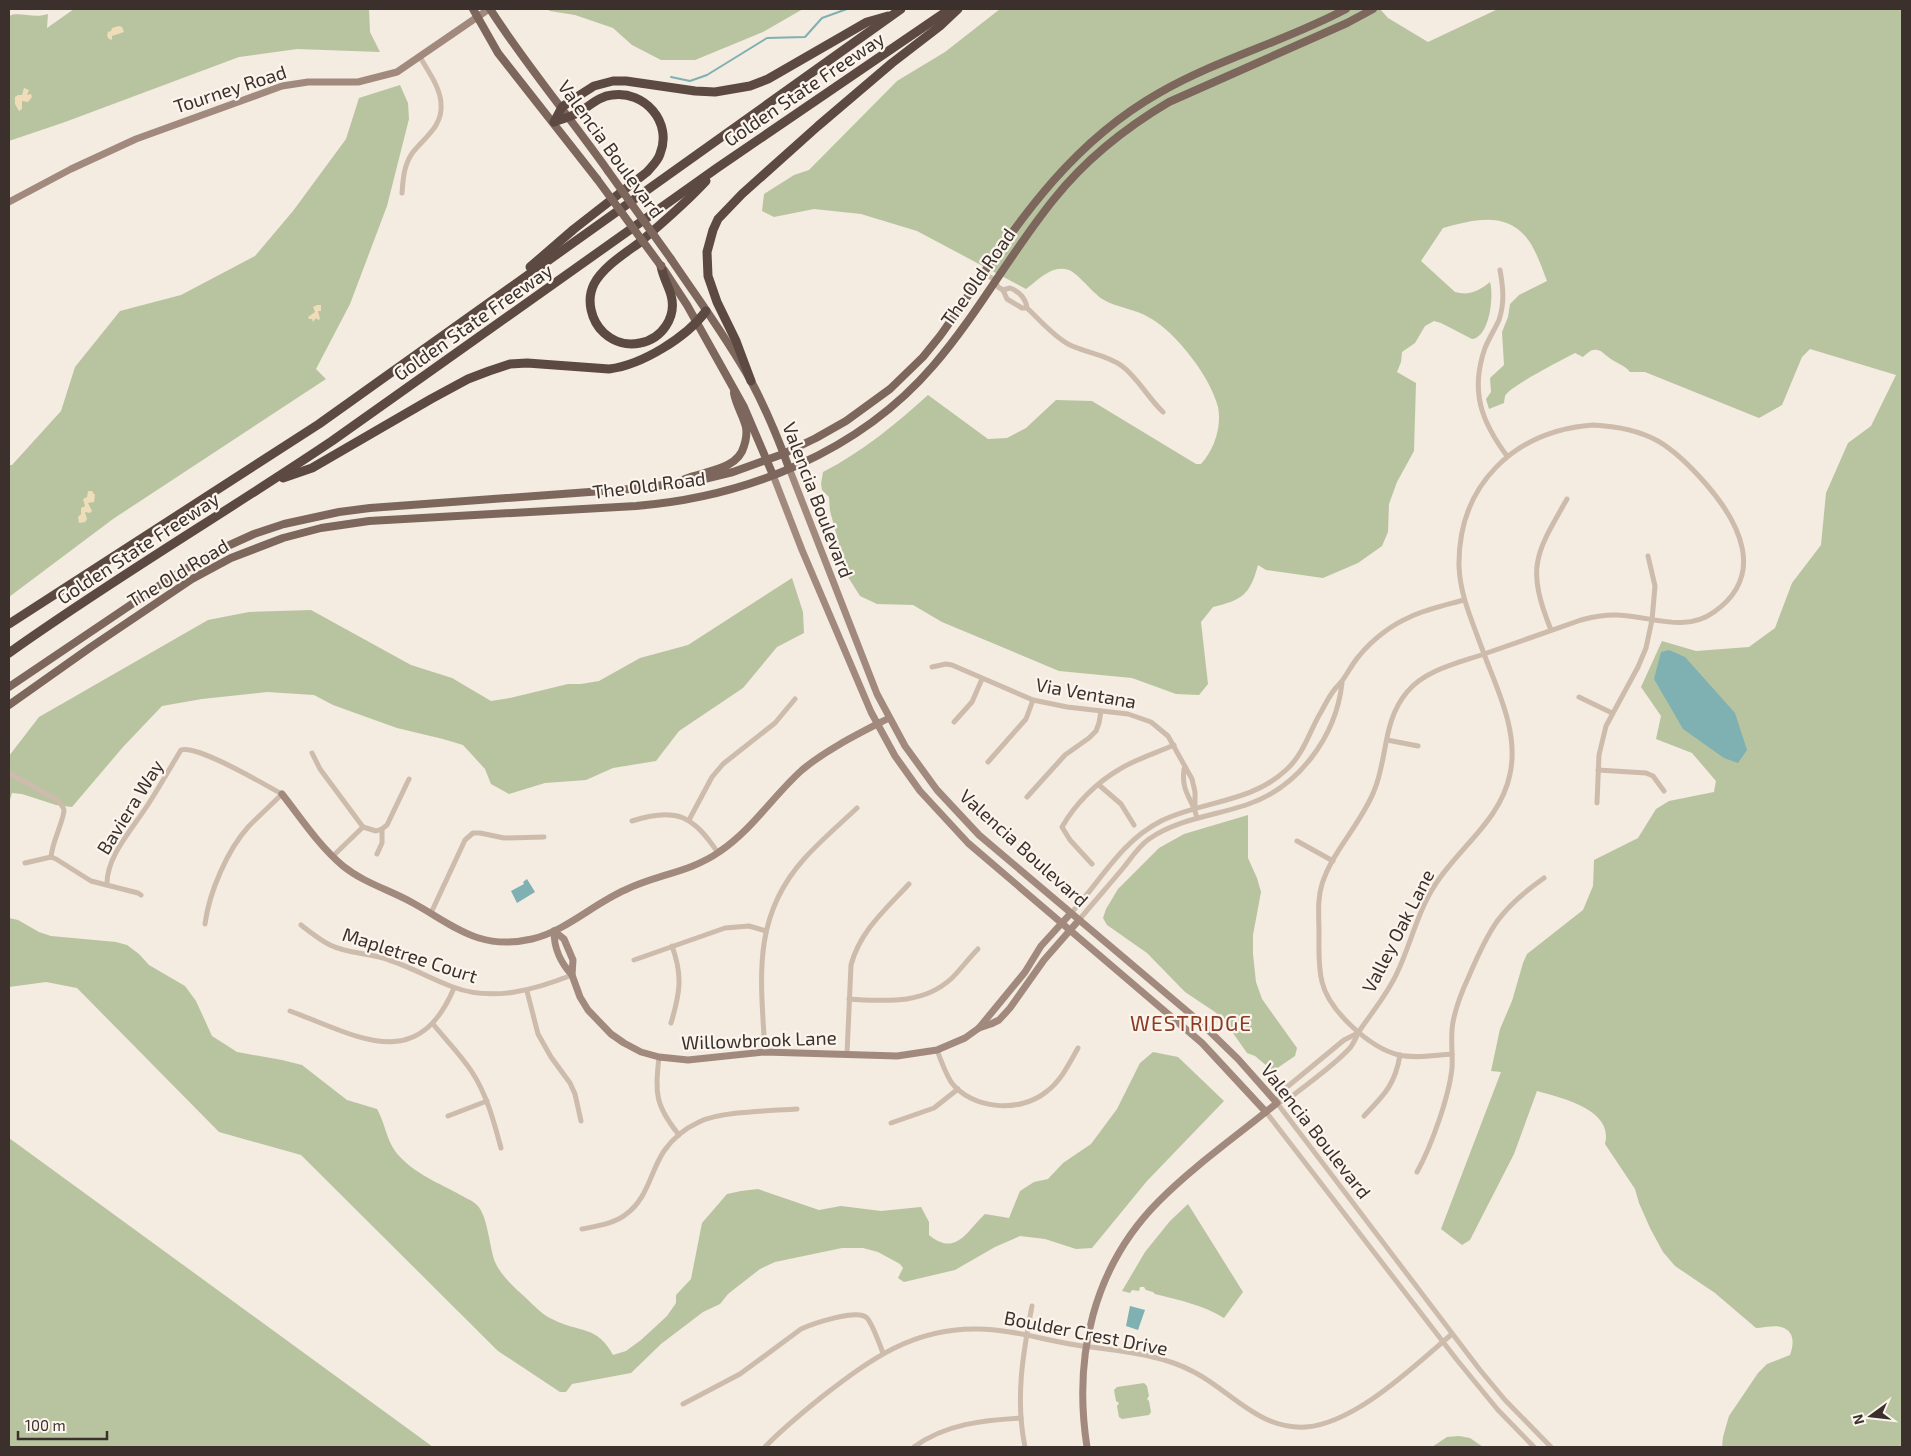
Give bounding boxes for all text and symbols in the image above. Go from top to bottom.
street label: Golden State Freeway [719,26,888,151]
street label: Tourney Road [171,60,289,118]
street label: Valencia Boulevard [554,75,669,222]
street label: The Old Road [936,224,1020,330]
street label: Golden State Freeway [389,258,556,385]
street label: Valencia Boulevard [778,419,859,581]
street label: The Old Road [591,466,707,503]
street label: Golden State Freeway [52,487,223,609]
street label: The Old Road [123,533,232,612]
street label: Via Ventana [1034,672,1138,713]
street label: Baviera Way [91,755,168,858]
street label: Valencia Boulevard [955,784,1093,911]
street label: Valley Oak Lane [1357,865,1438,996]
street label: Mapletree Court [340,922,481,987]
district label: WESTRIDGE [1130,1010,1252,1035]
street label: Willowbrook Lane [681,1025,837,1054]
street label: Valencia Boulevard [1257,1059,1376,1203]
street label: Boulder Crest Drive [1002,1305,1170,1360]
north arrow [1846,1391,1896,1441]
scale bar [18,1408,106,1440]
text: N [1848,1412,1867,1427]
text: 100 m [25,1416,66,1434]

